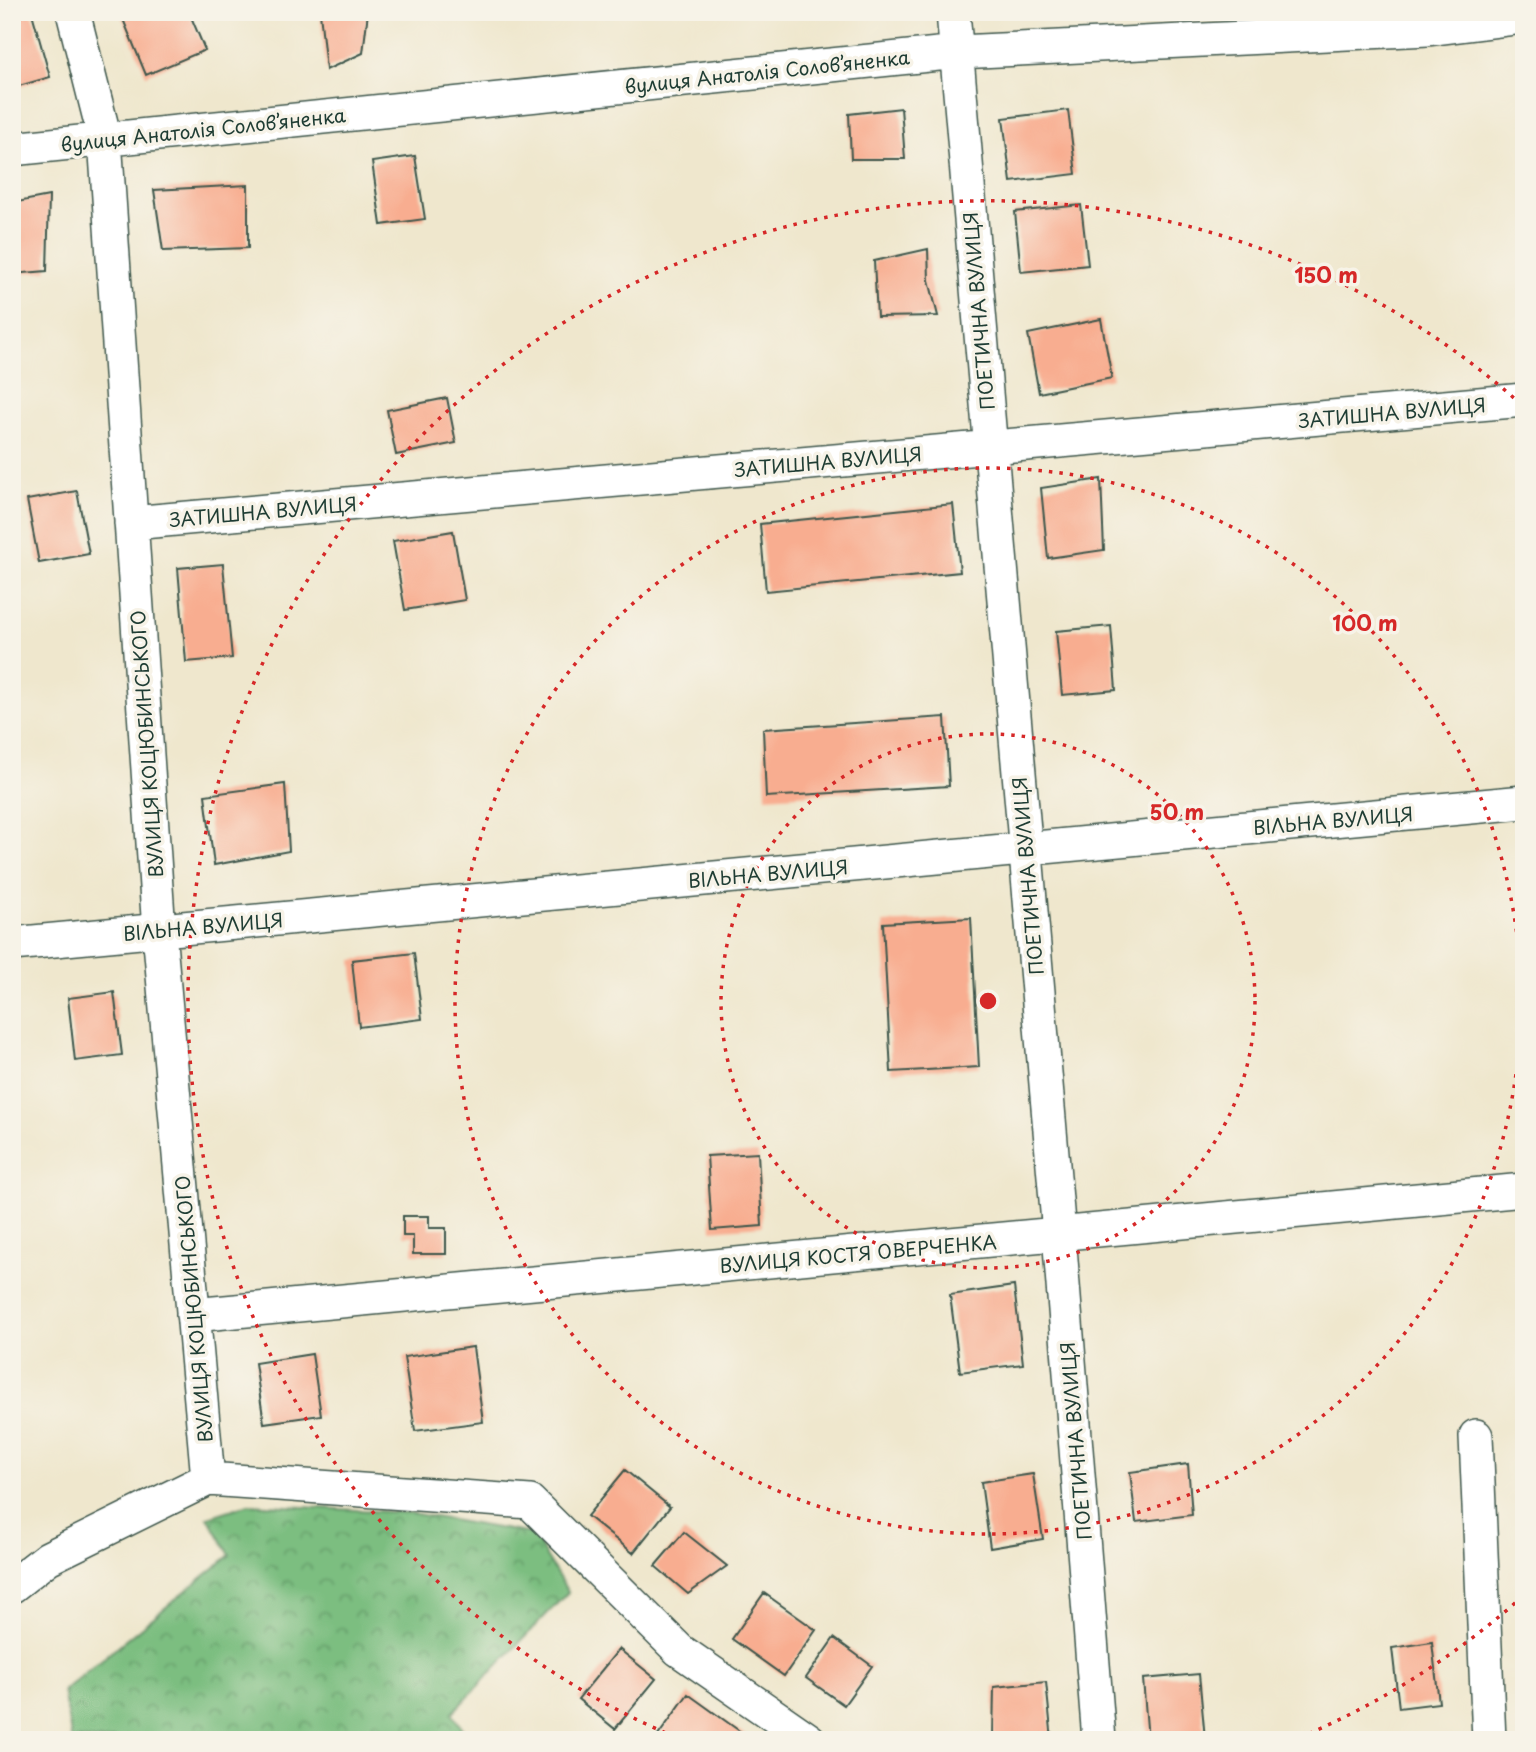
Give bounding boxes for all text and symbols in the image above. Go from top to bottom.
street label: вулиця Анатолія Соловʼяненка [623,42,911,100]
street label: вулиця Анатолія Соловʼяненка [59,100,347,158]
street label: ПОЕТИЧНА ВУЛИЦЯ [955,211,1001,411]
text: 150 m [1294,258,1358,290]
street label: ЗАТИШНА ВУЛИЦЯ [1297,390,1487,434]
street label: ЗАТИШНА ВУЛИЦЯ [733,439,923,483]
street label: ЗАТИШНА ВУЛИЦЯ [168,489,358,533]
text: 100 m [1332,606,1398,638]
street label: ВУЛИЦЯ КОЦЮБИНСЬКОГО [123,609,169,879]
street label: ПОЕТИЧНА ВУЛИЦЯ [1004,776,1050,976]
text: 50 m [1150,795,1204,827]
street label: ВІЛЬНА ВУЛИЦЯ [1252,799,1414,841]
street label: ВІЛЬНА ВУЛИЦЯ [687,852,849,894]
street label: ВІЛЬНА ВУЛИЦЯ [122,905,284,947]
centre of rings [976,989,1000,1013]
street label: ВУЛИЦЯ КОЦЮБИНСЬКОГО [167,1174,219,1444]
street label: ВУЛИЦЯ КОСТЯ ОВЕРЧЕНКА [718,1227,998,1279]
street label: ПОЕТИЧНА ВУЛИЦЯ [1052,1341,1098,1541]

